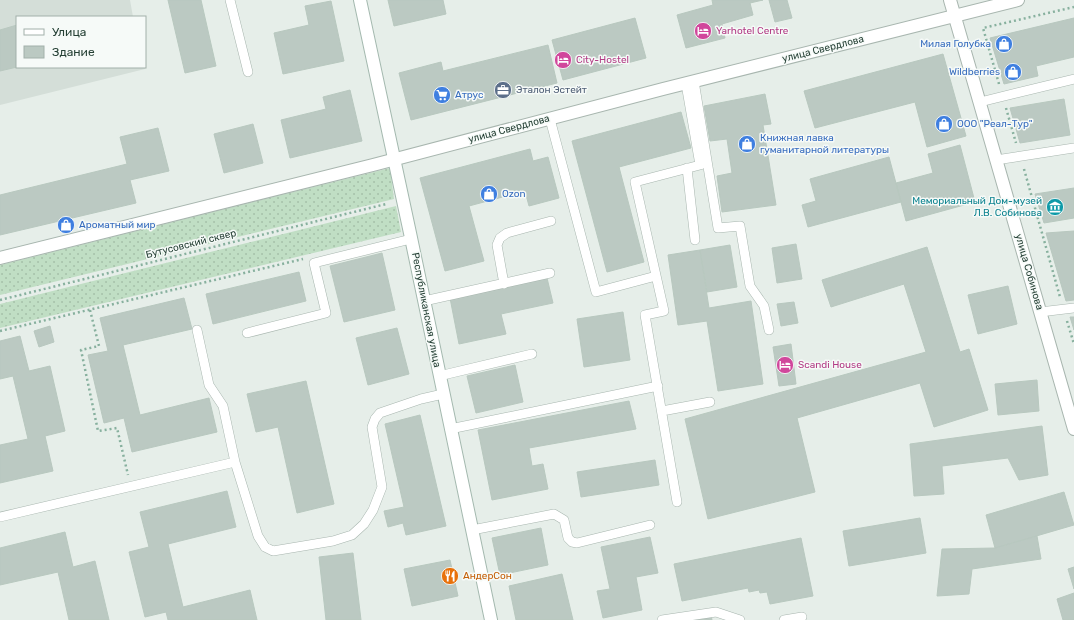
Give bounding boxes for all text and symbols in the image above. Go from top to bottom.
legend [16,16,146,68]
hotel icon: Yarhotel Centre [693,21,713,41]
text: Улица [52,25,86,39]
place label: Yarhotel Centre [716,25,789,37]
street label: улица Свердлова [781,33,865,65]
shop icon: Милая Голубка [994,34,1014,54]
place label: Милая Голубка [920,38,991,50]
text: Здание [52,45,95,59]
hotel icon: City-Hostel [553,50,573,70]
place label: City-Hostel [576,54,629,66]
shop icon: Wildberries [1003,62,1023,82]
place label: Wildberries [949,66,1000,78]
office icon: Эталон Эстейт [493,80,513,100]
place label: Эталон Эстейт [516,84,587,96]
supermarket icon: Атрус [432,85,452,105]
place label: Атрус [455,89,484,101]
street label: улица Свердлова [467,112,551,146]
shop icon: ООО "Реал-Тур" [934,114,954,134]
place label: ООО "Реал-Тур" [957,118,1033,130]
place label: Книжная лавка гуманитарной литературы [760,132,889,156]
shop icon: Книжная лавка гуманитарной литературы [737,134,757,154]
shop icon: Ozon [479,184,499,204]
place label: Ozon [502,188,526,200]
place label: Мемориальный Дом-музей Л.В. Собинова [912,195,1042,219]
museum icon: Мемориальный Дом-музей Л.В. Собинова [1045,197,1065,217]
shop icon: Ароматный мир [56,215,76,235]
place label: Ароматный мир [79,219,155,231]
street label: Бутусовский сквер [145,227,237,261]
street label: улица Собинова [1012,233,1046,311]
street label: Республиканская улица [409,252,443,368]
hotel icon: Scandi House [775,355,795,375]
place label: Scandi House [798,359,862,371]
restaurant icon: АндерСон [440,566,460,586]
place label: АндерСон [463,570,512,582]

